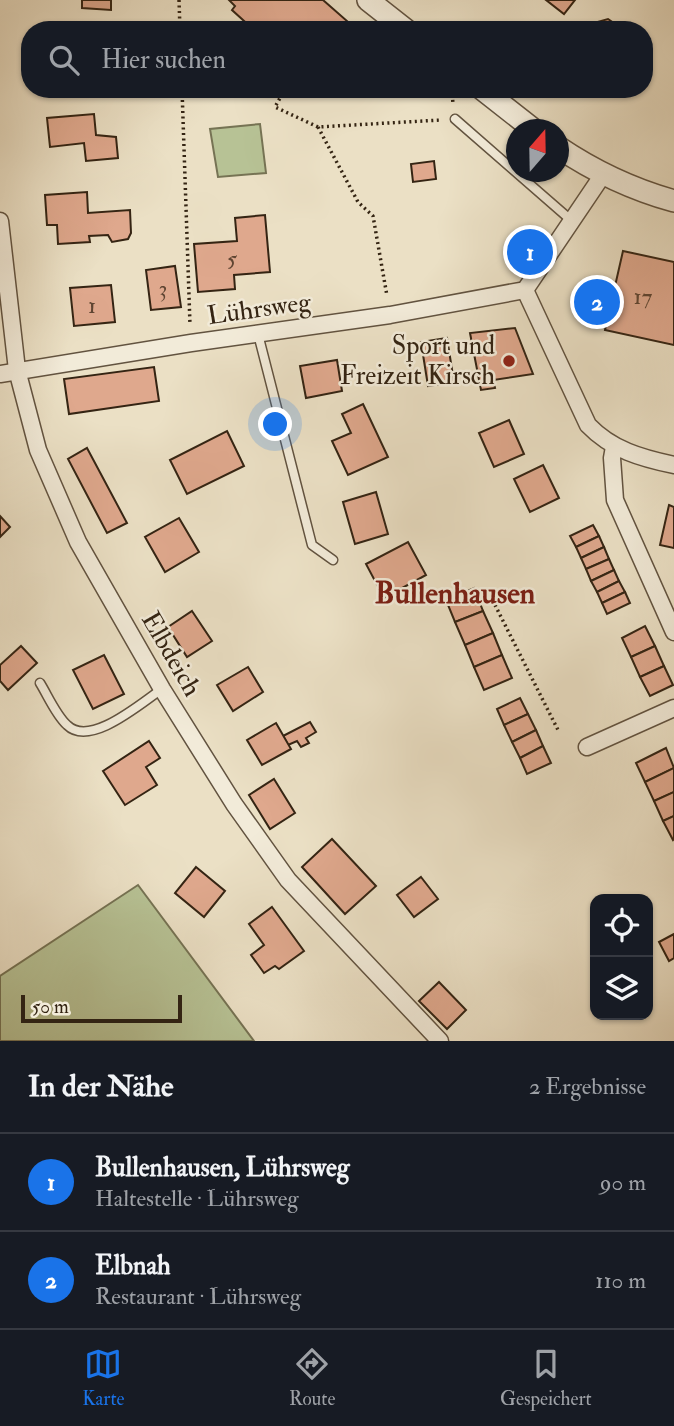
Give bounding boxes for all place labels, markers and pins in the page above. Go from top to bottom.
pin: 1 [507,226,553,278]
pin: 2 [574,276,620,328]
place label: Sport und Freizeit Kirsch [340,330,495,392]
marker: Sport und Freizeit Kirsch [501,353,517,369]

